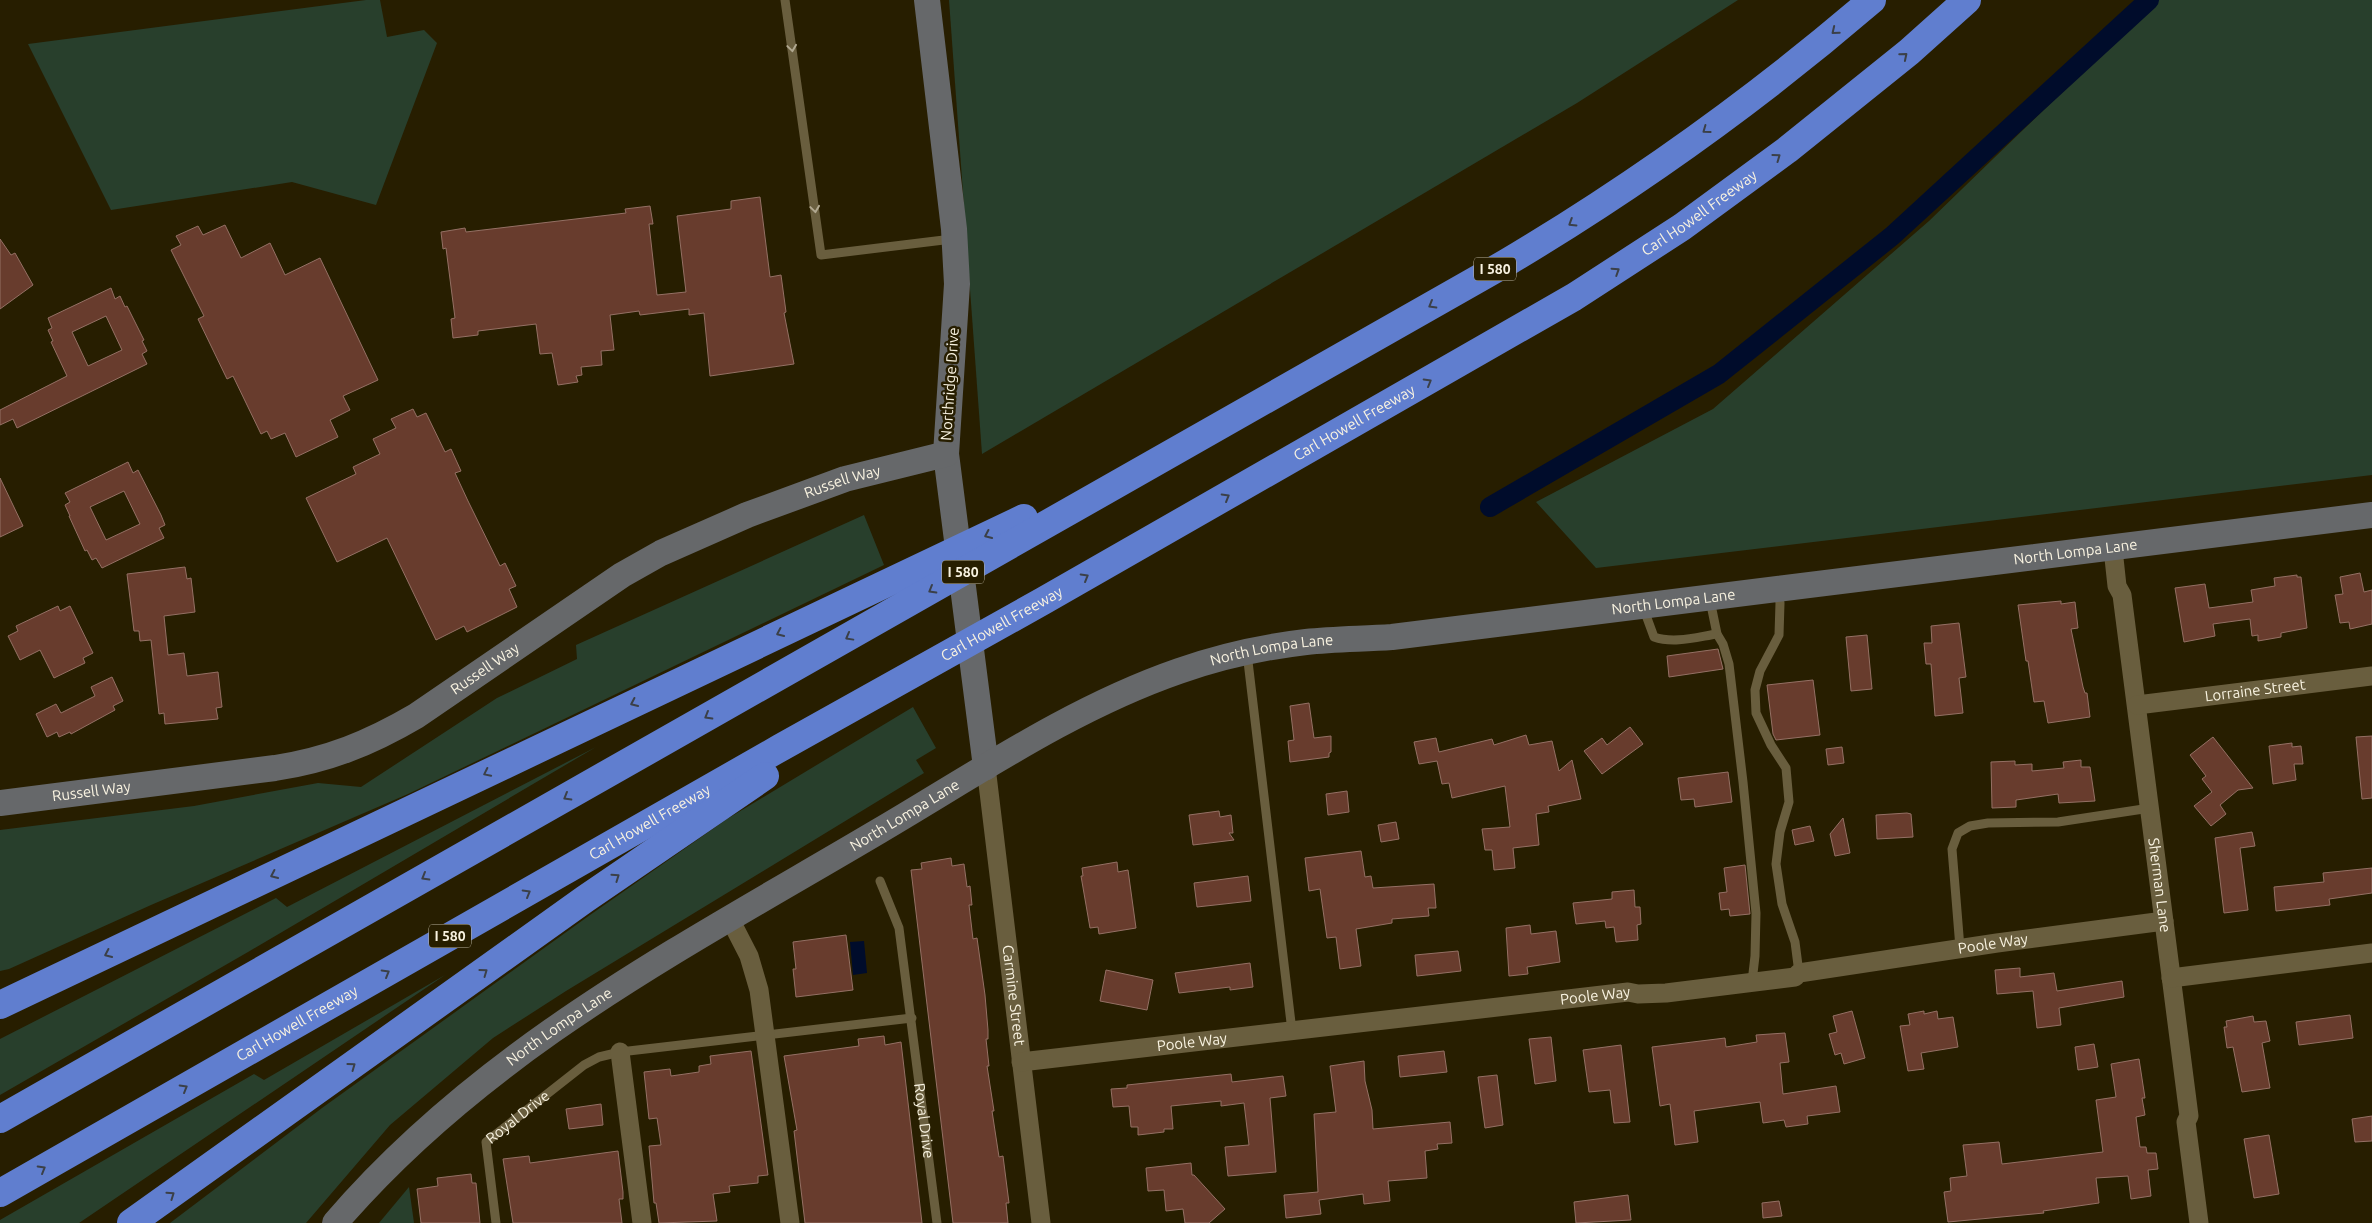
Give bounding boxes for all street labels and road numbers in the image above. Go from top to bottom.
street label: Carl Howell Freeway [1638,166,1760,259]
road number: I 580 [1474,258,1516,280]
street label: Northridge Drive [937,327,962,441]
street label: Carl Howell Freeway [1290,381,1418,464]
street label: Russell Way [802,462,882,501]
street label: North Lompa Lane [2012,535,2138,568]
road number: I 580 [942,560,984,584]
street label: Carl Howell Freeway [938,583,1065,664]
street label: North Lompa Lane [1611,585,1736,618]
street label: North Lompa Lane [1208,631,1334,669]
street label: Russell Way [447,639,522,698]
street label: Lorraine Street [2204,675,2306,705]
street label: North Lompa Lane [847,776,962,854]
street label: Russell Way [51,777,131,804]
street label: Carl Howell Freeway [586,781,713,863]
street label: Sherman Lane [2145,837,2174,933]
road number: I 580 [429,924,471,948]
street label: Poole Way [1957,930,2029,957]
street label: Carmine Street [1000,944,1029,1047]
street label: Carl Howell Freeway [233,982,360,1064]
street label: Poole Way [1559,983,1631,1008]
street label: North Lompa Lane [503,984,615,1069]
street label: Poole Way [1156,1029,1228,1054]
street label: Royal Drive [911,1082,938,1159]
street label: Royal Drive [482,1087,553,1147]

